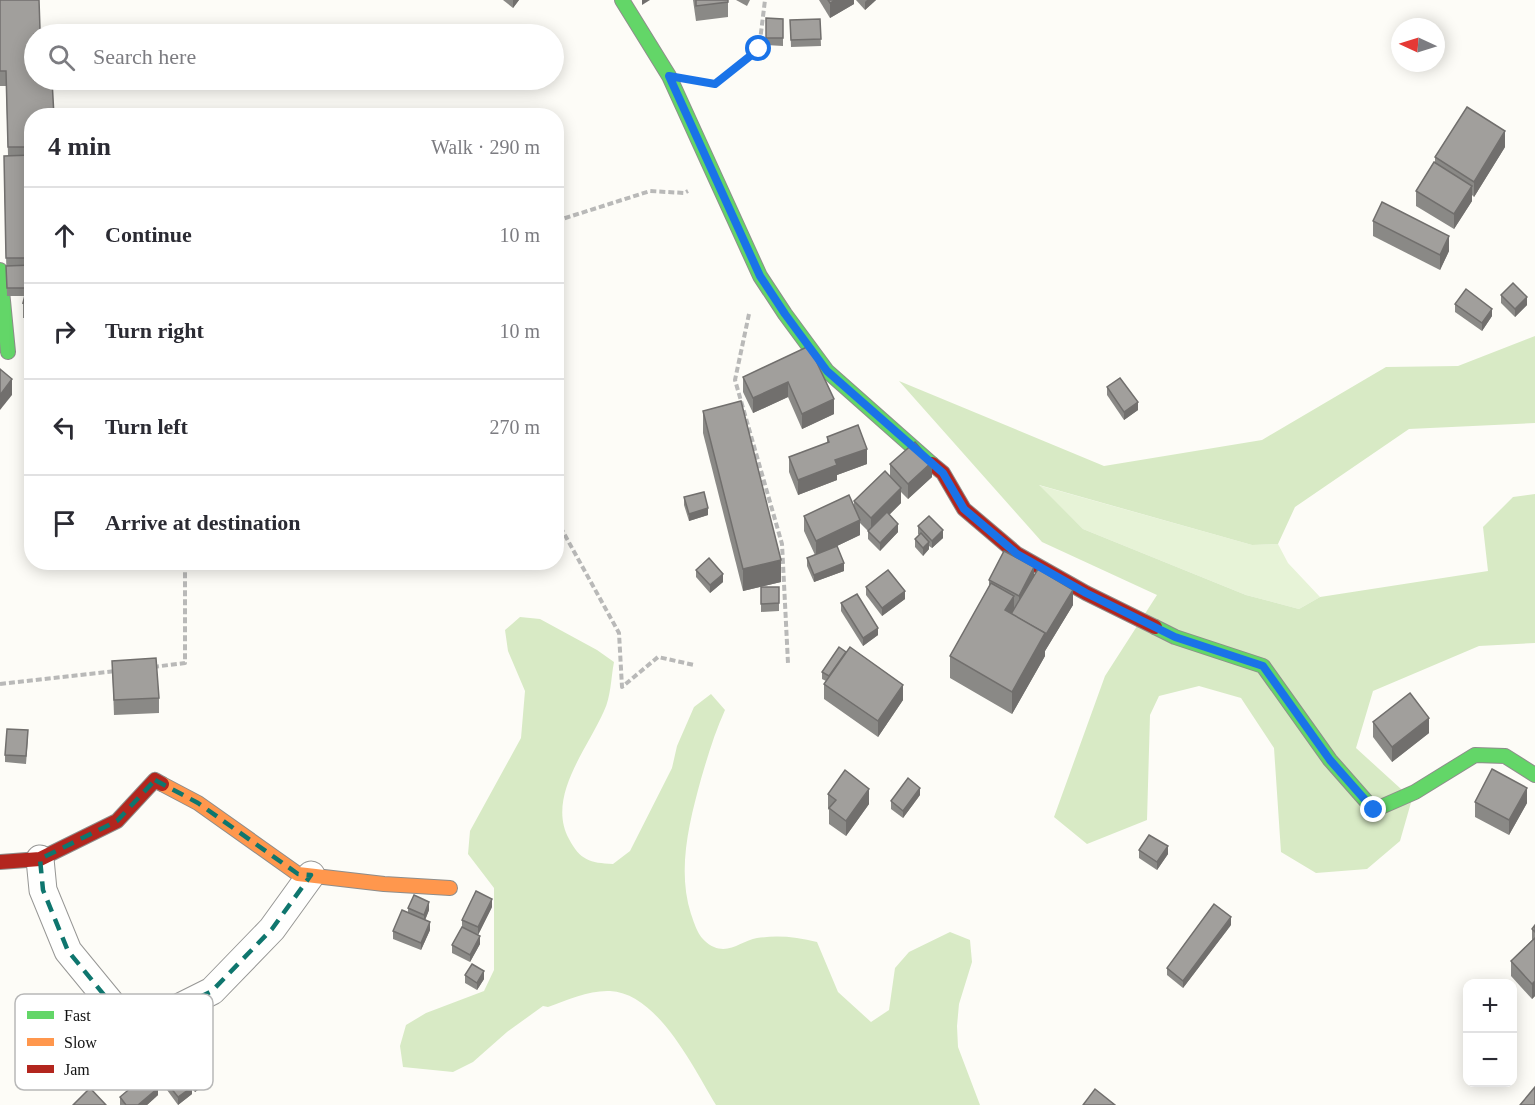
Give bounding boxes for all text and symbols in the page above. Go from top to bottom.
north arrow [1391,18,1445,72]
search box [24,24,564,90]
route start [745,35,771,61]
icon: search [45,41,78,74]
text: Search here [93,44,196,69]
text: 4 min [48,132,111,161]
text: Walk · 290 m [431,136,540,158]
icon: ahead [48,219,81,252]
text: Continue [105,222,192,247]
text: 10 m [499,224,540,246]
icon: right [48,315,81,348]
text: Turn right [105,318,204,343]
text: 10 m [499,320,540,342]
icon: left [48,411,81,444]
text: Turn left [105,414,188,439]
text: 270 m [489,416,540,438]
icon: arrive [48,507,81,540]
text: Arrive at destination [105,510,301,535]
route end [1360,796,1386,822]
map controls [1463,979,1517,1087]
button: + [1463,979,1517,1033]
legend [15,994,213,1090]
text: Fast [64,1007,91,1024]
button: − [1463,1033,1517,1087]
text: Slow [64,1034,97,1051]
text: Jam [64,1061,90,1078]

